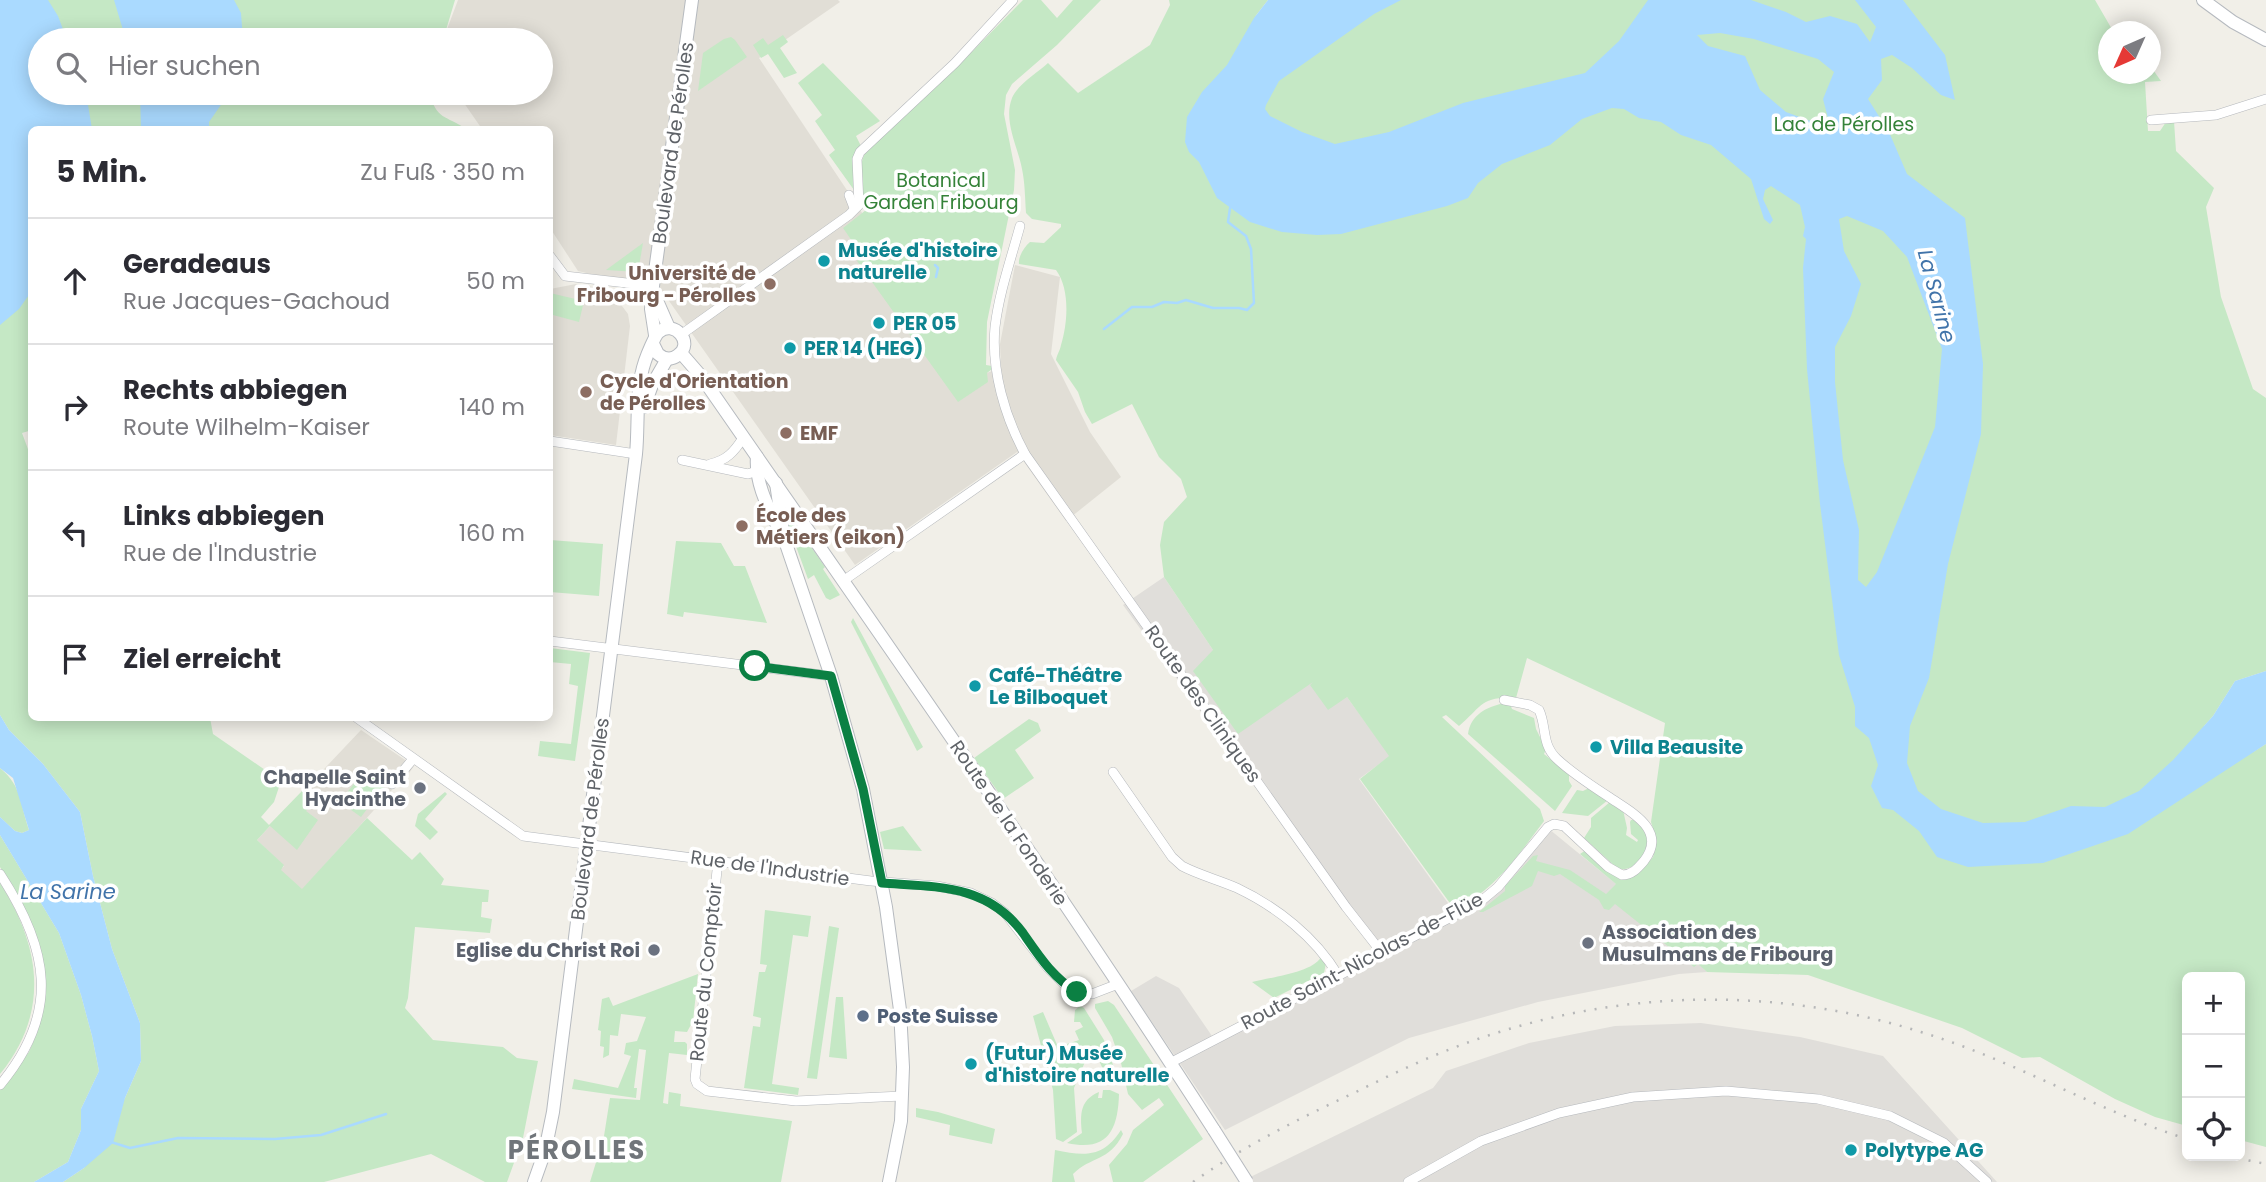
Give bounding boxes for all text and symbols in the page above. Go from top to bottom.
north arrow [2098,21,2161,84]
search box [28,28,553,105]
street label: Boulevard de Pérolles [645,40,701,246]
icon: search [52,48,90,86]
text: Hier suchen [108,48,261,84]
park label: Lac de Pérolles [1774,111,1914,138]
text: 5 Min. [56,150,147,193]
text: Zu Fuß · 350 m [360,156,525,188]
park label: Botanical Garden Fribourg [863,167,1019,216]
place label: Musée d'histoire naturelle [838,237,998,286]
text: Geradeaus [123,246,271,282]
water label: La Sarine [1911,246,1963,346]
marker: Musée d'histoire naturelle [816,253,832,269]
place label: Université de Fribourg - Pérolles [577,260,756,309]
icon: ahead [56,262,94,300]
text: 50 m [466,265,525,297]
marker: Université de Fribourg - Pérolles [762,276,778,292]
text: Rue Jacques-Gachoud [123,285,390,317]
place label: PER 05 [893,310,956,337]
marker: PER 05 [871,315,887,331]
place label: PER 14 (HEG) [804,335,923,362]
marker: PER 14 (HEG) [782,340,798,356]
place label: Cycle d'Orientation de Pérolles [600,368,788,417]
text: Rechts abbiegen [123,372,348,408]
marker: Cycle d'Orientation de Pérolles [578,384,594,400]
icon: right [56,388,94,426]
text: 140 m [459,391,525,423]
text: Route Wilhelm-Kaiser [123,411,370,443]
place label: EMF [800,420,838,447]
marker: EMF [778,425,794,441]
text: Links abbiegen [123,498,325,534]
place label: École des Métiers (eikon) [756,502,905,551]
icon: left [56,514,94,552]
text: 160 m [459,517,525,549]
marker: École des Métiers (eikon) [734,518,750,534]
text: Rue de l'Industrie [123,537,317,569]
street label: Route des Cliniques [1138,620,1268,788]
icon: arrive [56,640,94,678]
text: Ziel erreicht [123,641,281,677]
route start [739,650,770,681]
place label: Café-Théâtre Le Bilboquet [989,662,1122,711]
marker: Café-Théâtre Le Bilboquet [967,678,983,694]
street label: Boulevard de Pérolles [564,716,616,922]
place label: Villa Beausite [1610,734,1743,761]
street label: Route de la Fonderie [944,735,1074,911]
marker: Villa Beausite [1588,739,1604,755]
place label: Chapelle Saint Hyacinthe [264,764,406,813]
marker: Chapelle Saint Hyacinthe [412,780,428,796]
street label: Rue de l'Industrie [689,843,851,893]
water label: La Sarine [20,877,116,906]
street label: Route du Comptoir [683,881,729,1063]
street label: Route Saint-Nicolas-de-Flüe [1236,886,1488,1036]
place label: Association des Musulmans de Fribourg [1602,919,1833,968]
marker: Association des Musulmans de Fribourg [1580,935,1596,951]
place label: Eglise du Christ Roi [456,937,640,964]
marker: Eglise du Christ Roi [646,942,662,958]
map controls [2182,972,2245,1161]
button: + [2182,972,2245,1035]
route end [1061,976,1092,1007]
place label: Poste Suisse [877,1003,998,1030]
marker: Poste Suisse [855,1008,871,1024]
button: − [2182,1035,2245,1098]
place label: (Futur) Musée d'histoire naturelle [985,1040,1170,1089]
marker: (Futur) Musée d'histoire naturelle [963,1056,979,1072]
button: locate [2182,1098,2245,1161]
district label: PÉROLLES [508,1132,646,1168]
place label: Polytype AG [1865,1137,1983,1164]
marker: Polytype AG [1843,1142,1859,1158]

